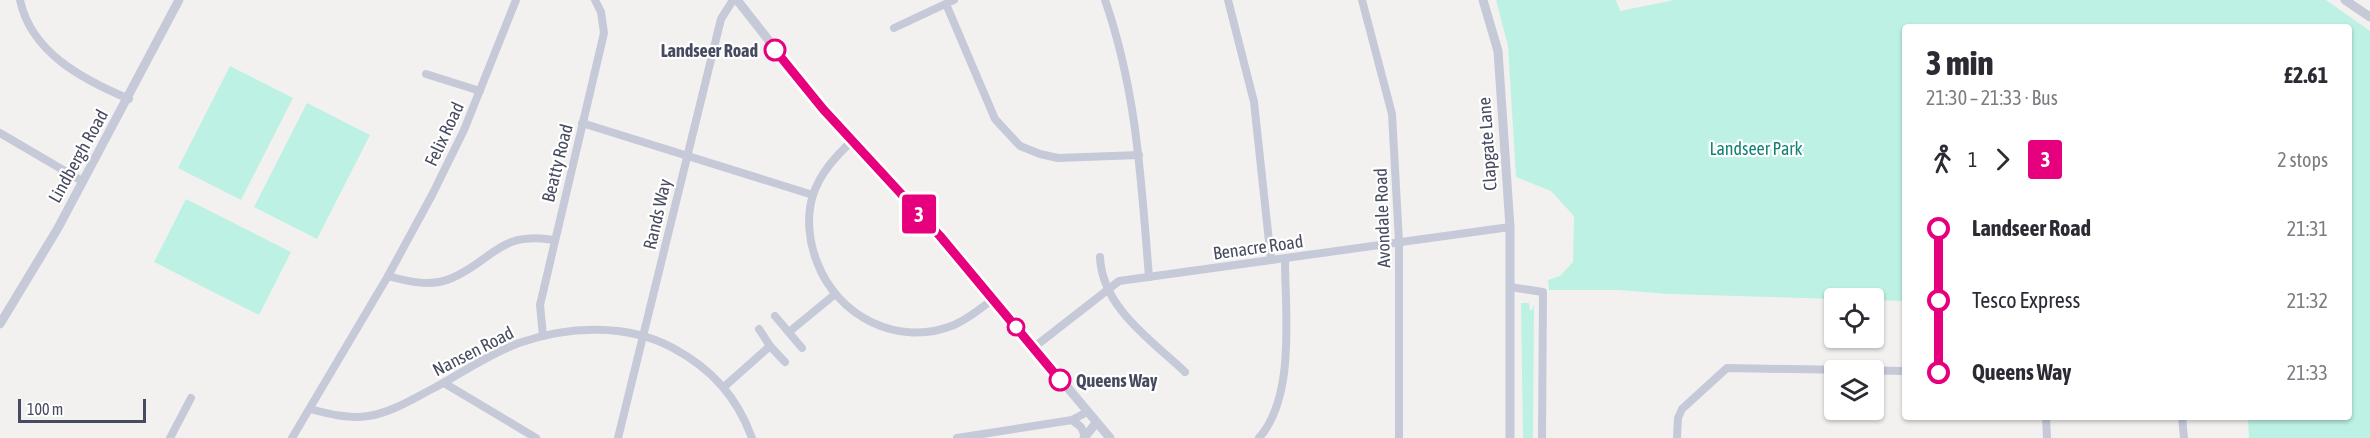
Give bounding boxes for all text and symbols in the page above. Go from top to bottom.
marker: Landseer Road [764,39,786,61]
place label: Landseer Road [661,40,758,61]
text: 3 min [1926,44,1993,82]
text: £2.61 [2284,62,2328,88]
text: 21:30 – 21:33 · Bus [1926,86,2058,109]
street label: Clapgate Lane [1473,97,1501,191]
street label: Felix Road [420,99,468,169]
street label: Lindbergh Road [44,106,112,206]
street label: Beatty Road [537,122,577,204]
park label: Landseer Park [1709,138,1803,159]
icon: walk [1926,143,1959,176]
icon: forward [1986,143,2019,176]
text: 3 [2040,147,2050,171]
text: 1 [1968,148,1977,171]
text: 2 stops [2277,148,2328,171]
street label: Avondale Road [1370,168,1394,268]
street label: Rands Way [639,177,675,251]
line badge: 3 [900,194,938,234]
text: 3 [914,202,924,226]
text: Landseer Road [1972,215,2091,241]
text: 21:31 [2287,217,2328,240]
street label: Benacre Road [1212,230,1304,264]
text: Tesco Express [1972,287,2080,313]
map controls [1824,288,1884,420]
button: locate [1824,288,1884,348]
text: 21:32 [2287,289,2328,312]
unlabelled marker [1007,318,1025,336]
street label: Nansen Road [429,322,517,380]
text: Queens Way [1972,359,2071,385]
button: layers [1824,360,1884,420]
text: 21:33 [2287,361,2328,384]
marker: Queens Way [1049,369,1071,391]
place label: Queens Way [1076,370,1158,391]
scale bar [18,396,146,424]
text: 100 m [27,400,63,418]

